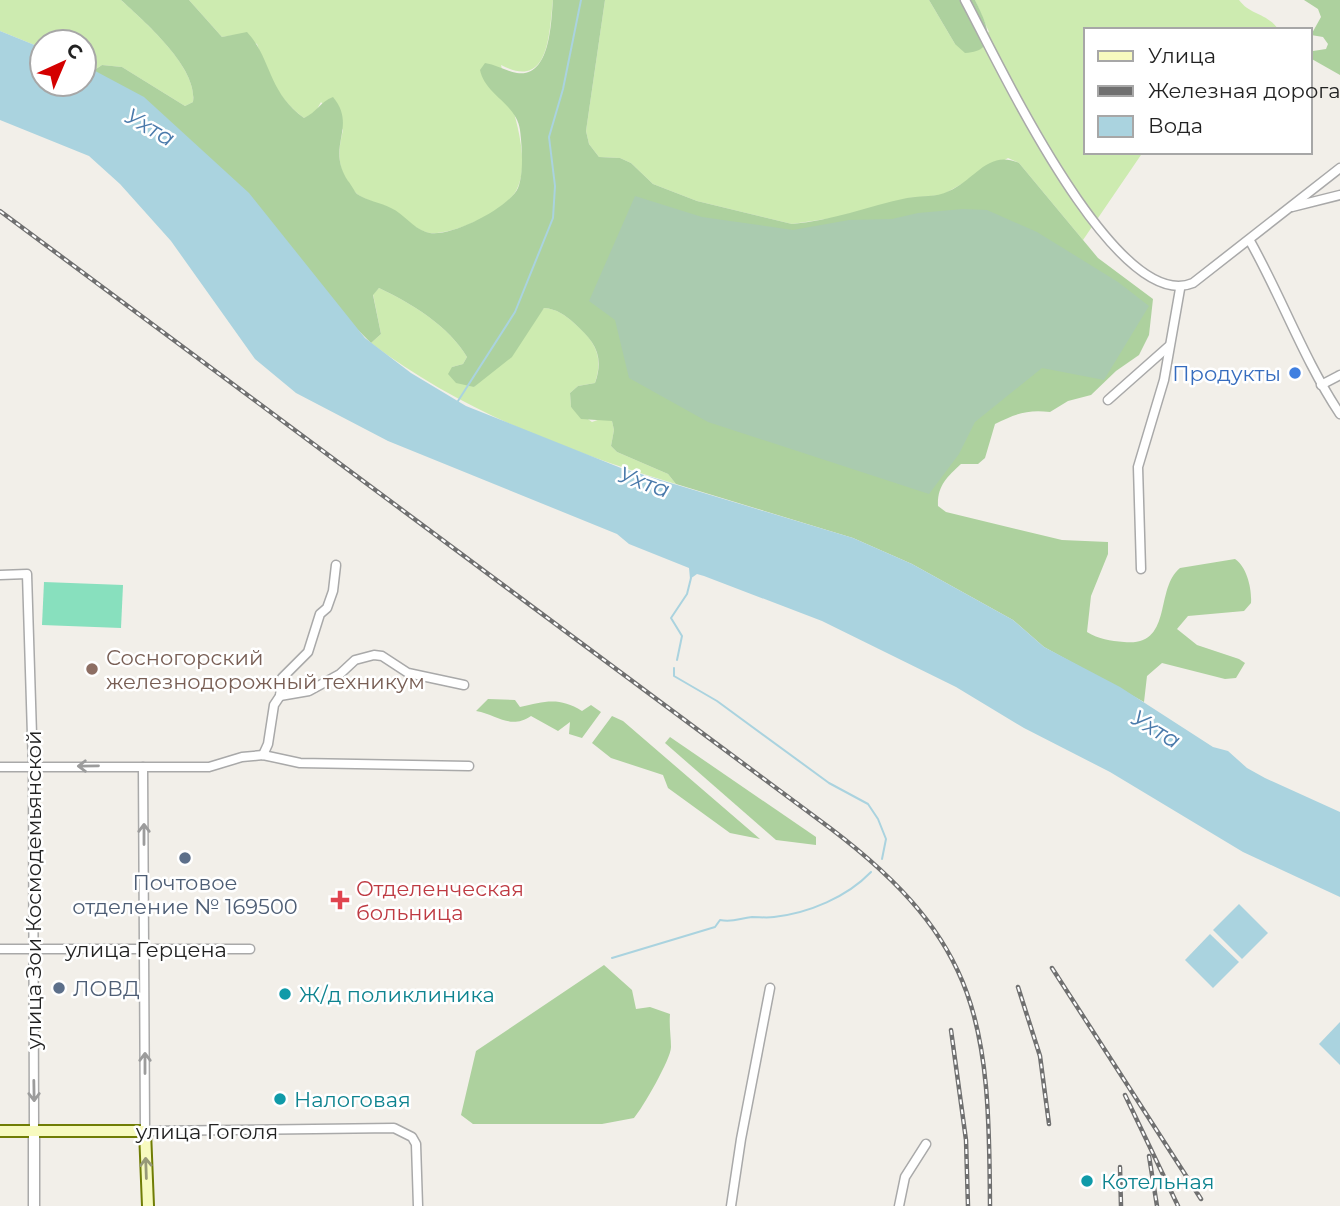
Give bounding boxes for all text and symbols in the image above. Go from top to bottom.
north arrow [28,28,98,98]
legend [1084,28,1312,154]
text: С [62,38,88,64]
text: Улица [1148,43,1216,68]
text: Железная дорога [1148,78,1340,103]
water label: Ухта [120,102,180,152]
text: Вода [1148,113,1203,138]
place label: Продукты [1172,361,1281,386]
marker: Продукты [1287,365,1303,381]
water label: Ухта [614,460,674,504]
place label: Сосногорский железнодорожный техникум [106,645,425,694]
marker: Сосногорский железнодорожный техникум [84,661,100,677]
water label: Ухта [1126,703,1186,755]
street label: улица Зои Космодемьянской [21,730,46,1051]
one-way arrow [77,760,100,773]
one-way arrow [137,823,151,846]
marker: Почтовое отделение № 169500 [177,850,193,866]
place label: Почтовое отделение № 169500 [72,870,298,919]
place label: Отделенческая больница [356,876,524,925]
marker: Отделенческая больница [330,890,350,910]
street label: улица Герцена [64,937,227,962]
place label: ЛОВД [73,976,140,1001]
marker: ЛОВД [51,980,67,996]
place label: Ж/д поликлиника [299,982,495,1007]
marker: Ж/д поликлиника [277,986,293,1002]
one-way arrow [138,1051,152,1074]
one-way arrow [27,1079,41,1102]
place label: Налоговая [294,1087,411,1112]
marker: Налоговая [272,1091,288,1107]
street label: улица Гоголя [135,1119,278,1144]
one-way arrow [140,1157,153,1180]
place label: Котельная [1101,1169,1214,1194]
marker: Котельная [1079,1173,1095,1189]

